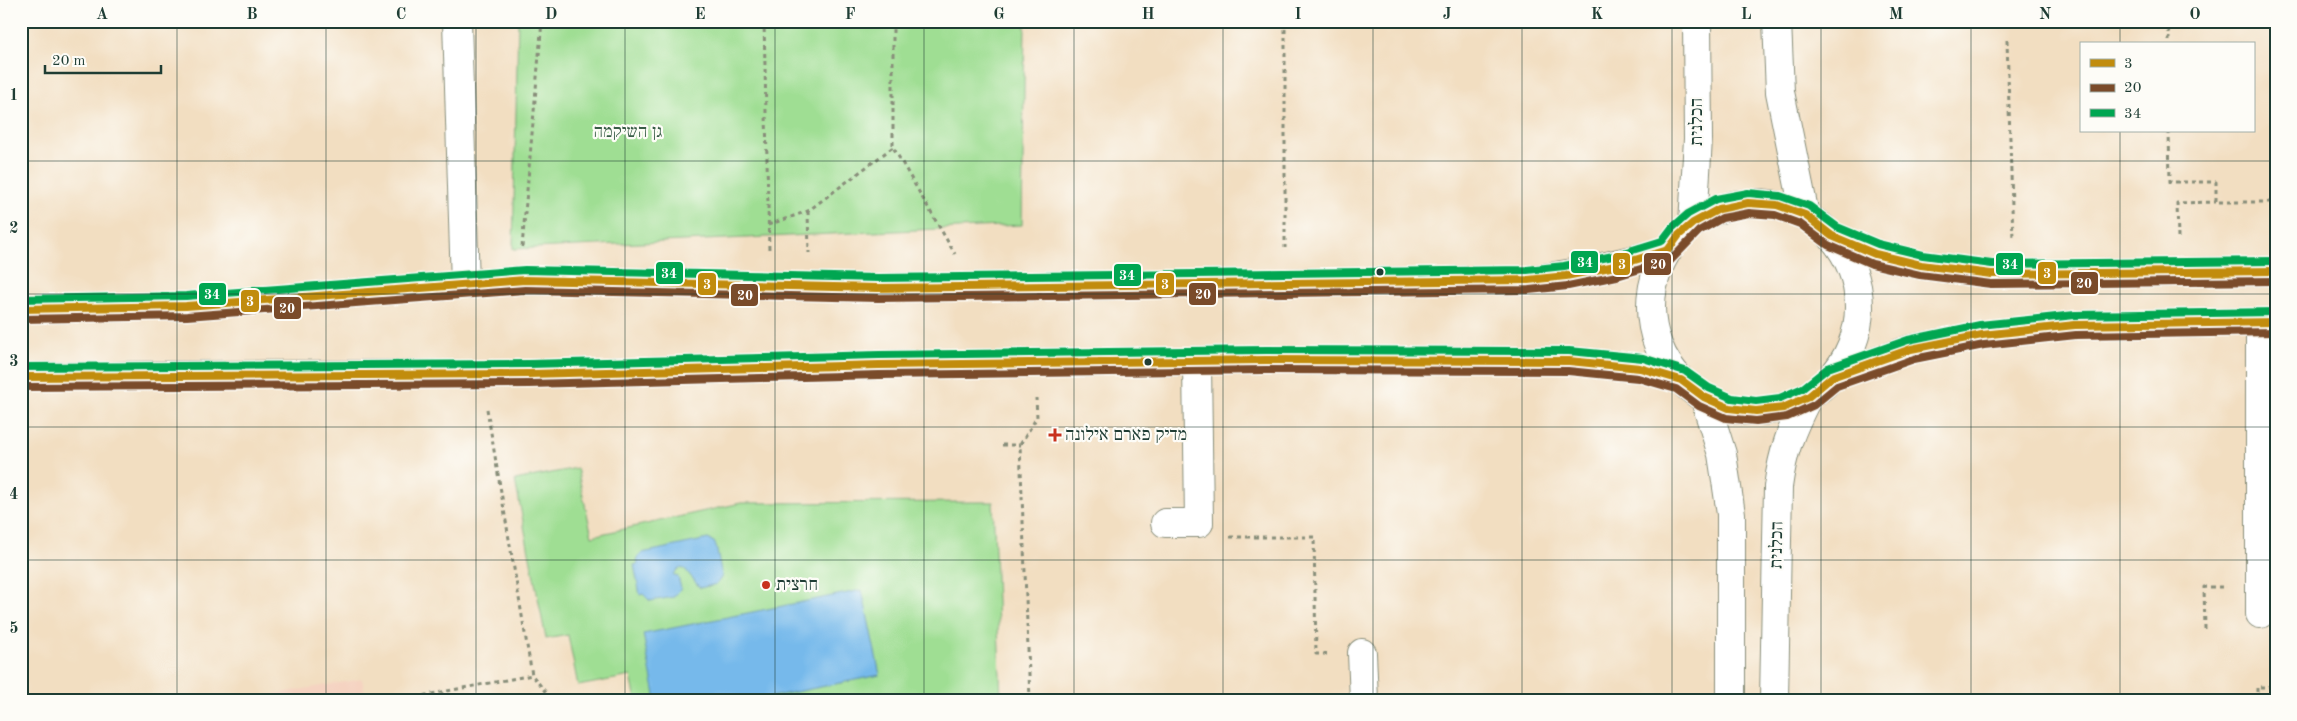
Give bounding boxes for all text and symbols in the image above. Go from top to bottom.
text: A [96,7,108,23]
text: B [246,7,258,23]
text: C [396,7,406,23]
text: D [545,7,557,23]
text: E [694,7,706,23]
text: F [845,7,856,23]
text: G [993,7,1005,23]
text: H [1141,7,1155,23]
text: I [1294,7,1302,23]
text: J [1443,7,1452,23]
text: K [1591,7,1603,23]
text: L [1741,7,1752,23]
text: M [1889,7,1903,23]
text: N [2039,7,2052,23]
text: O [2189,7,2201,23]
scale bar [45,42,161,74]
legend [2080,42,2254,132]
text: 20 m [52,54,86,69]
text: 3 [2124,57,2133,72]
text: 20 [2124,81,2141,96]
text: 1 [9,88,19,104]
street label: הכלנית [1687,98,1706,146]
text: 34 [2124,107,2141,122]
park label: גן השיקמה [594,123,662,141]
text: 2 [9,221,19,237]
line badge: 34 [1570,250,1599,274]
line badge: 3 [1612,252,1631,276]
line badge: 20 [1643,252,1672,276]
line badge: 34 [1995,252,2024,276]
text: 34 [1577,256,1593,270]
text: 3 [1618,258,1626,272]
text: 20 [1650,258,1666,272]
text: 34 [2002,258,2018,272]
line badge: 34 [655,261,684,285]
line badge: 3 [2037,261,2057,285]
line badge: 34 [1113,263,1142,287]
text: 34 [661,267,677,281]
unlabelled marker [1375,267,1385,277]
text: 3 [2043,267,2051,281]
text: 34 [1119,269,1135,283]
line badge: 20 [2070,271,2099,295]
line badge: 3 [697,272,717,296]
line badge: 3 [1155,272,1175,296]
text: 20 [2076,277,2092,291]
text: 3 [703,278,711,292]
text: 3 [1161,278,1169,292]
line badge: 34 [198,282,227,306]
line badge: 20 [1188,282,1217,306]
line badge: 20 [730,283,759,307]
text: 34 [204,288,220,302]
text: 20 [1195,288,1211,302]
line badge: 3 [240,289,260,313]
text: 20 [737,289,753,303]
text: 3 [246,295,254,309]
line badge: 20 [273,296,302,320]
text: 20 [279,302,295,316]
text: 3 [9,354,19,370]
unlabelled marker [1143,357,1153,367]
place label: מדיק פארם אילונה [1065,425,1187,444]
marker: מדיק פארם אילונה [1049,429,1061,441]
text: 4 [9,487,19,503]
street label: הכלנית [1767,521,1786,569]
place label: חרצית [776,576,818,594]
marker: חרצית [760,579,772,591]
text: 5 [9,621,19,637]

